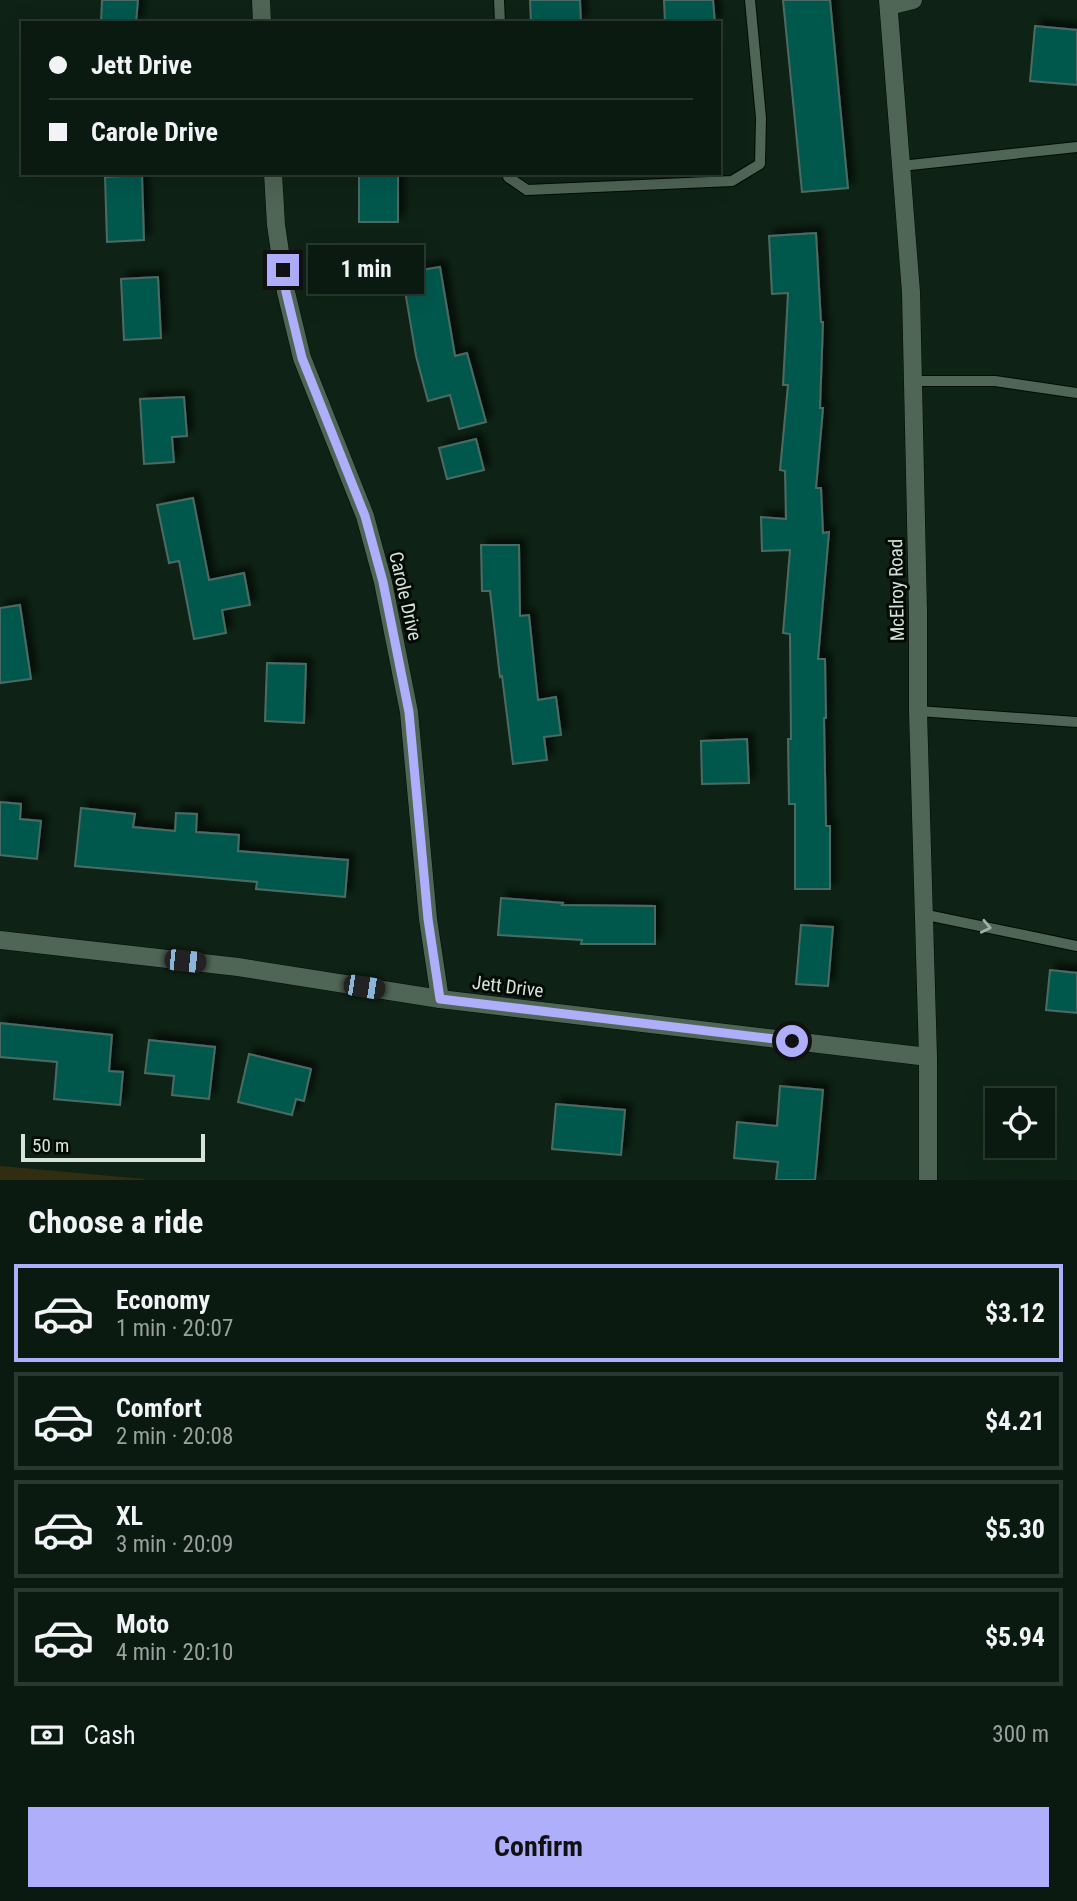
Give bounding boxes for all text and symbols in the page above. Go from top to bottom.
text: Jett Drive [91,50,192,80]
text: Carole Drive [91,117,218,147]
callout: 1 min [308,246,423,294]
route end [267,254,299,286]
text: 1 min [340,256,392,283]
street label: McElroy Road [884,539,909,641]
street label: Carole Drive [384,549,427,643]
one-way arrow [980,919,992,934]
car [164,948,207,974]
street label: Jett Drive [471,971,545,1002]
car [342,973,387,1001]
route start [776,1025,808,1057]
map controls [985,1088,1055,1158]
button: locate [985,1088,1055,1158]
scale bar [21,1131,205,1163]
text: 50 m [32,1134,69,1157]
text: Choose a ride [28,1203,203,1241]
icon: car [32,1282,95,1345]
text: Economy [116,1285,210,1315]
text: $3.12 [985,1298,1045,1328]
text: 1 min · 20:07 [116,1315,233,1342]
icon: car [32,1390,95,1453]
text: Comfort [116,1393,202,1423]
text: $4.21 [985,1406,1045,1436]
text: 2 min · 20:08 [116,1423,233,1450]
icon: car [32,1498,95,1561]
text: XL [116,1501,143,1531]
text: $5.30 [985,1514,1045,1544]
text: 3 min · 20:09 [116,1531,233,1558]
icon: car [32,1606,95,1669]
text: Moto [116,1609,169,1639]
text: $5.94 [985,1622,1045,1652]
text: 4 min · 20:10 [116,1639,233,1666]
icon: cash [28,1716,66,1754]
text: Cash [84,1720,136,1750]
text: 300 m [992,1721,1049,1748]
button: Confirm [28,1807,1049,1887]

